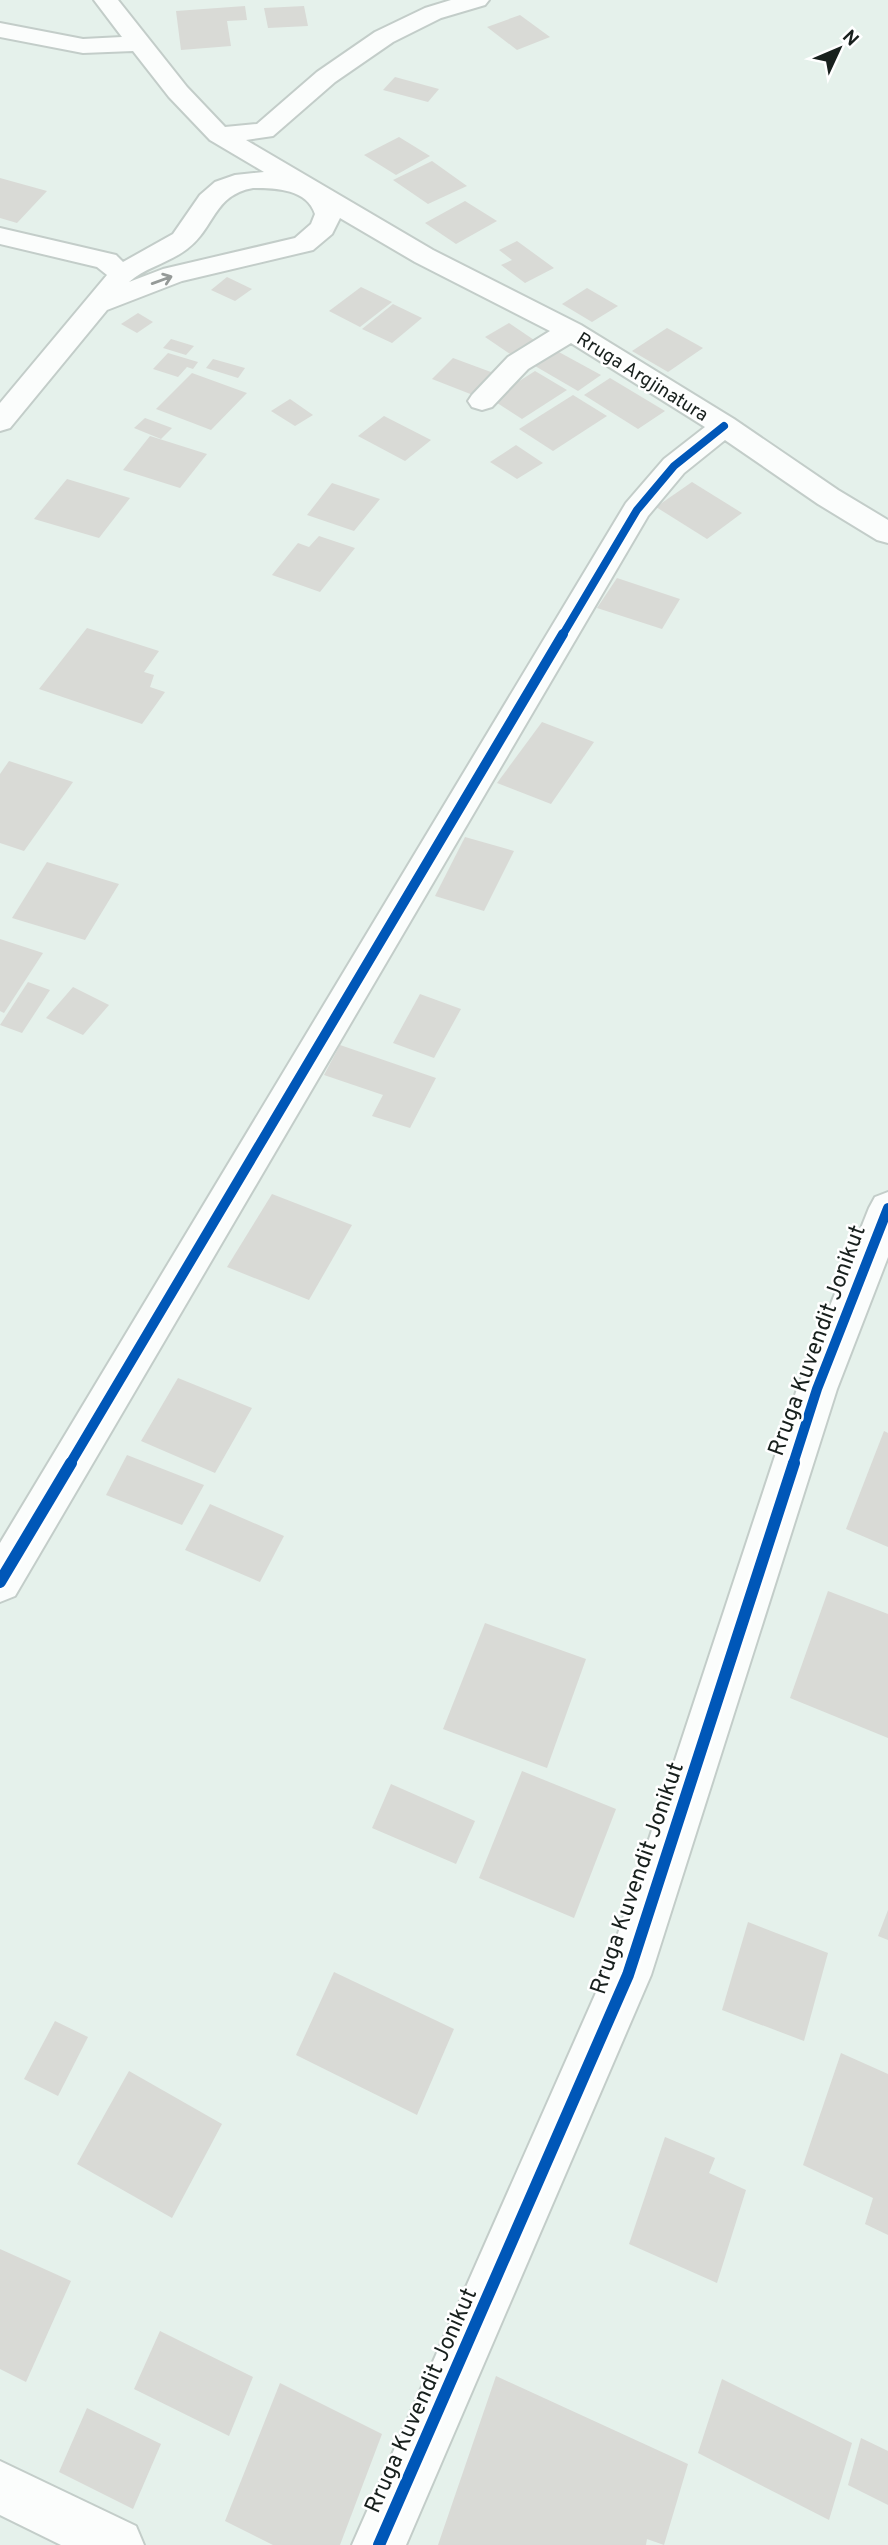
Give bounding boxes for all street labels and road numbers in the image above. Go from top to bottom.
street label: Rruga Argjinatura [572,328,712,428]
street label: Rruga Kuvendit Jonikut [763,1221,874,1460]
street label: Rruga Kuvendit Jonikut [585,1759,692,1999]
street label: Rruga Kuvendit Jonikut [359,2284,485,2518]

